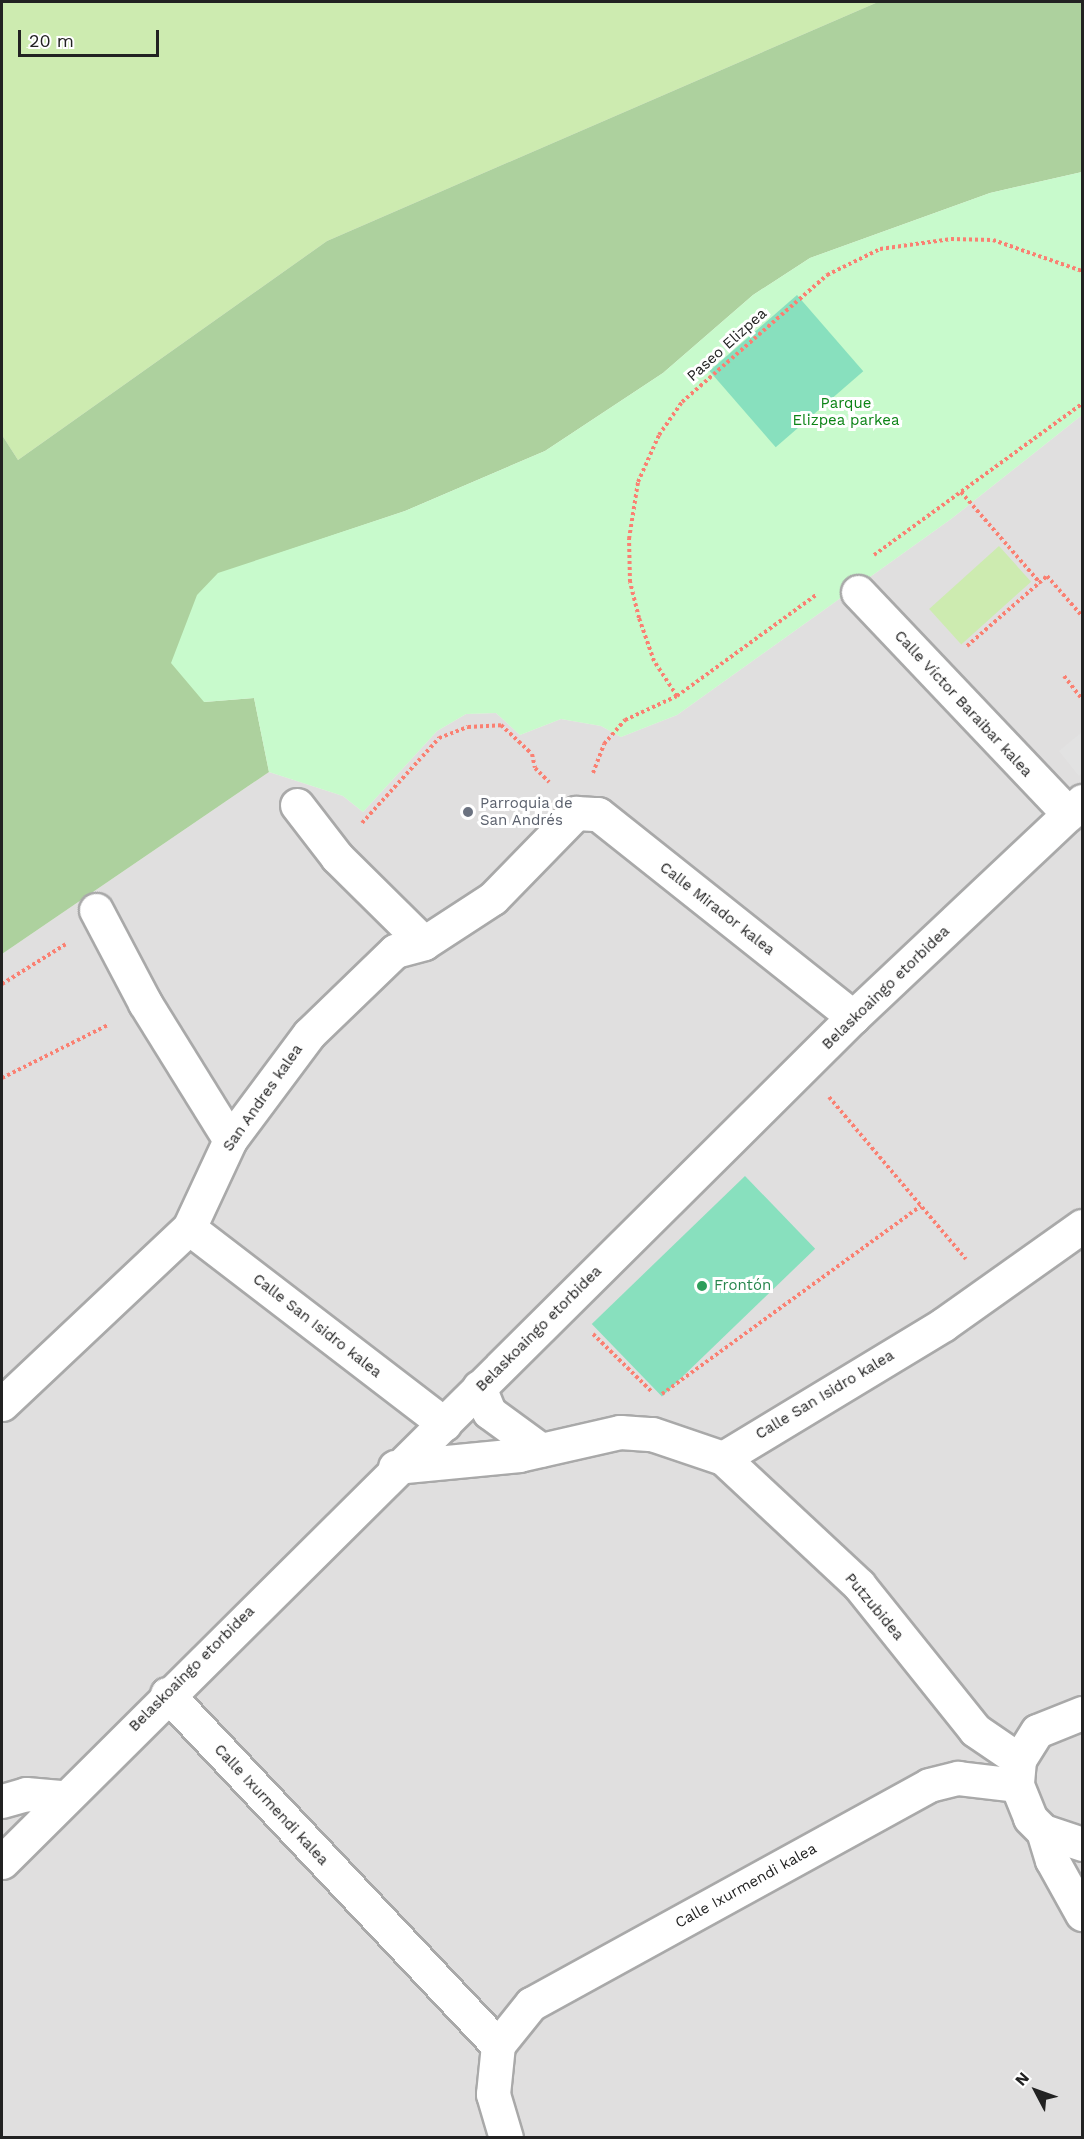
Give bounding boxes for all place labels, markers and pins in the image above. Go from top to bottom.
place label: Parroquia de San Andrés [480,794,573,829]
marker: Parroquia de San Andrés [461,805,475,819]
place label: Frontón [714,1277,771,1295]
marker: Frontón [695,1279,709,1293]

